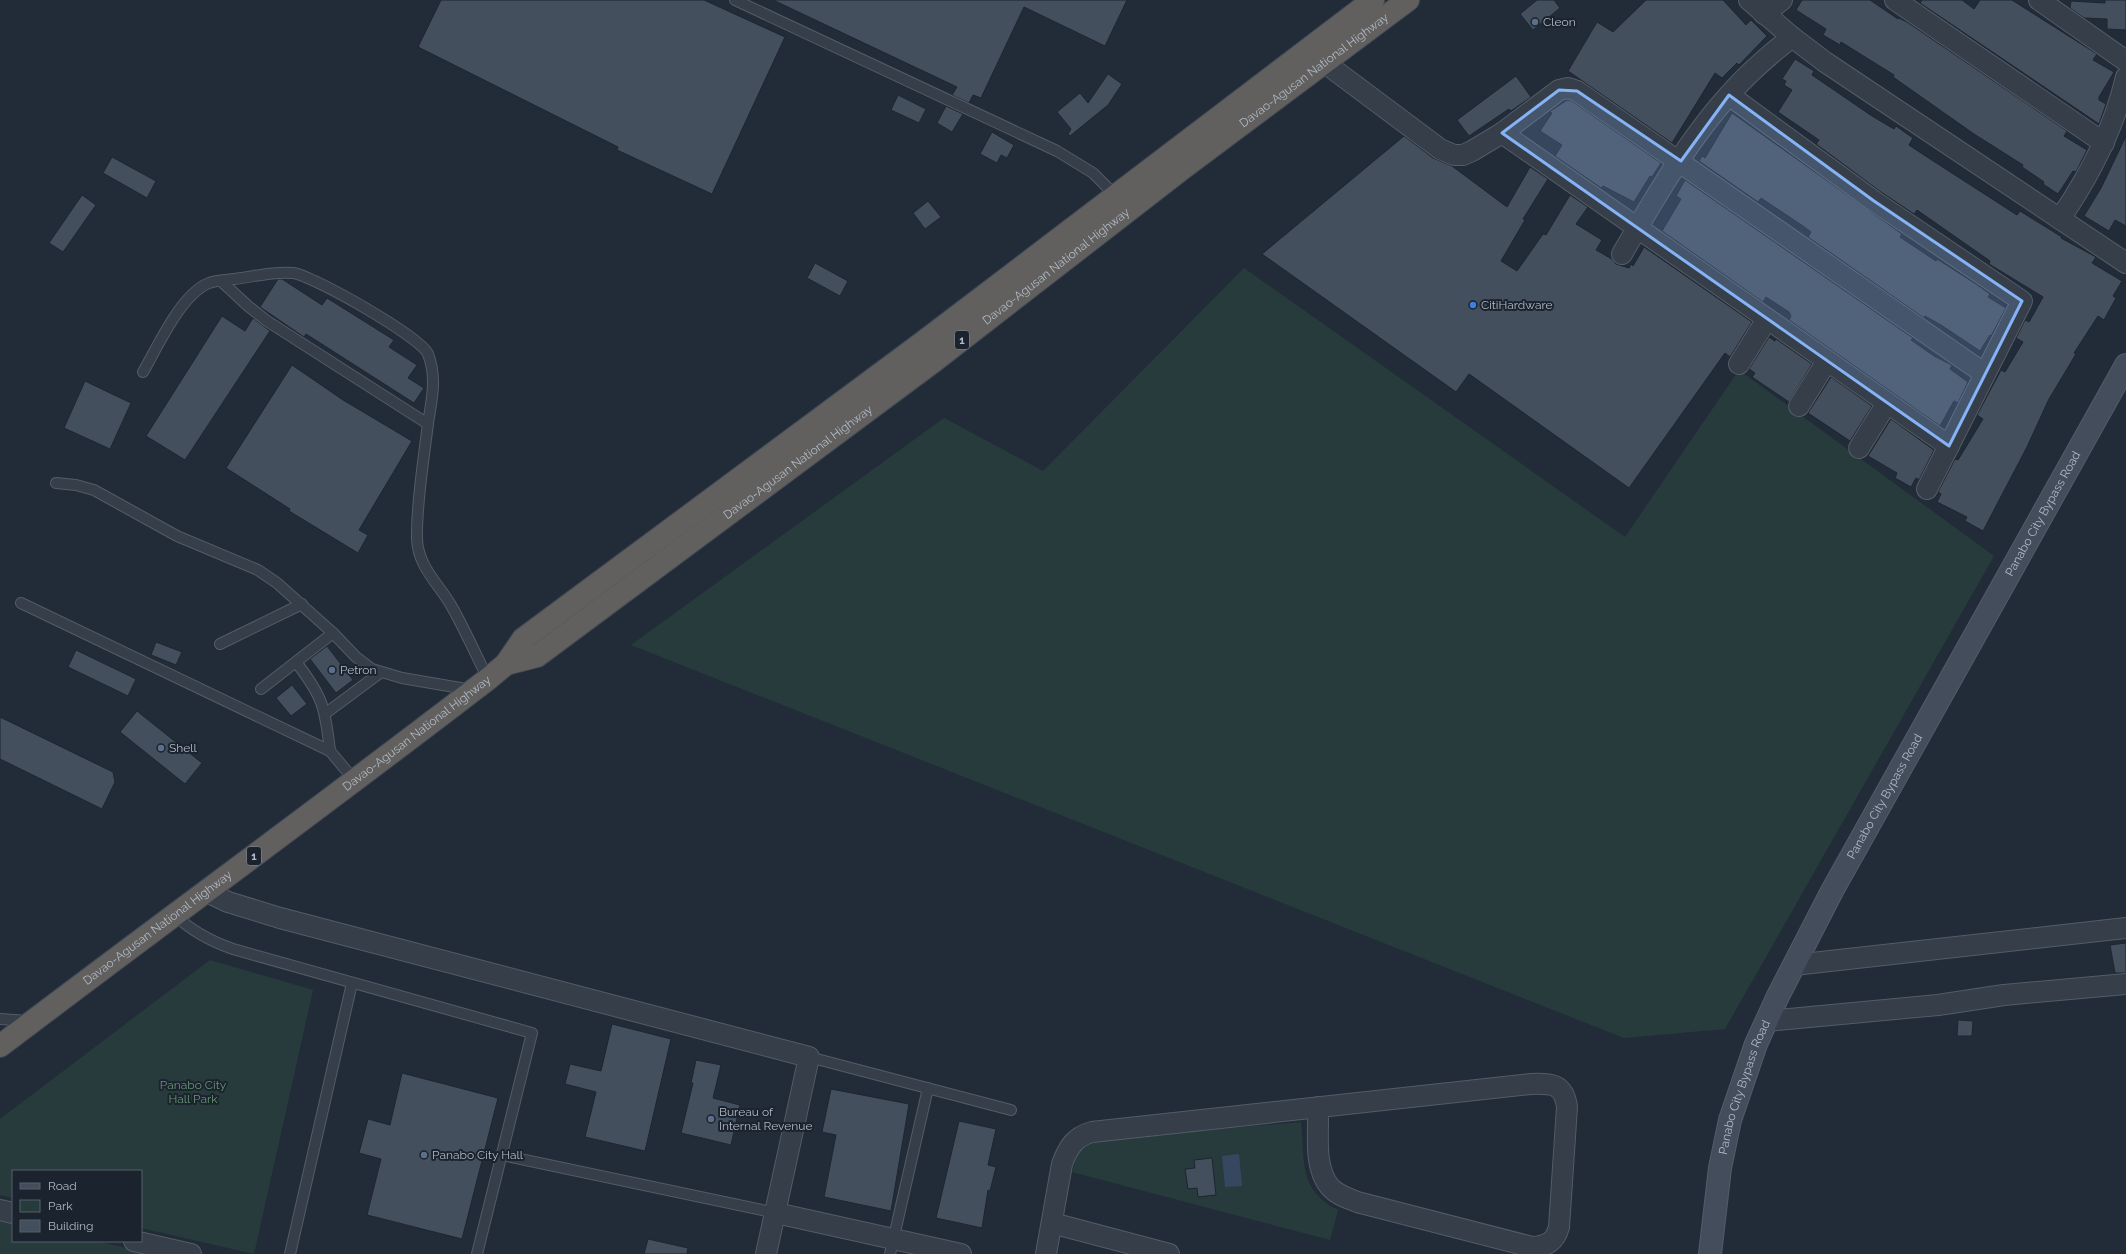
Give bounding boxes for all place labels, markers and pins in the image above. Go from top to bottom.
place label: Cleon [1543,15,1576,29]
marker: Cleon [1530,17,1540,27]
place label: CitiHardware [1481,298,1553,312]
marker: CitiHardware [1468,300,1478,310]
place label: Petron [340,663,377,677]
marker: Petron [327,665,337,675]
place label: Shell [169,741,198,755]
marker: Shell [156,743,166,753]
place label: Bureau of Internal Revenue [719,1105,813,1133]
marker: Bureau of Internal Revenue [706,1114,716,1124]
place label: Panabo City Hall [432,1148,524,1162]
marker: Panabo City Hall [419,1150,429,1160]

